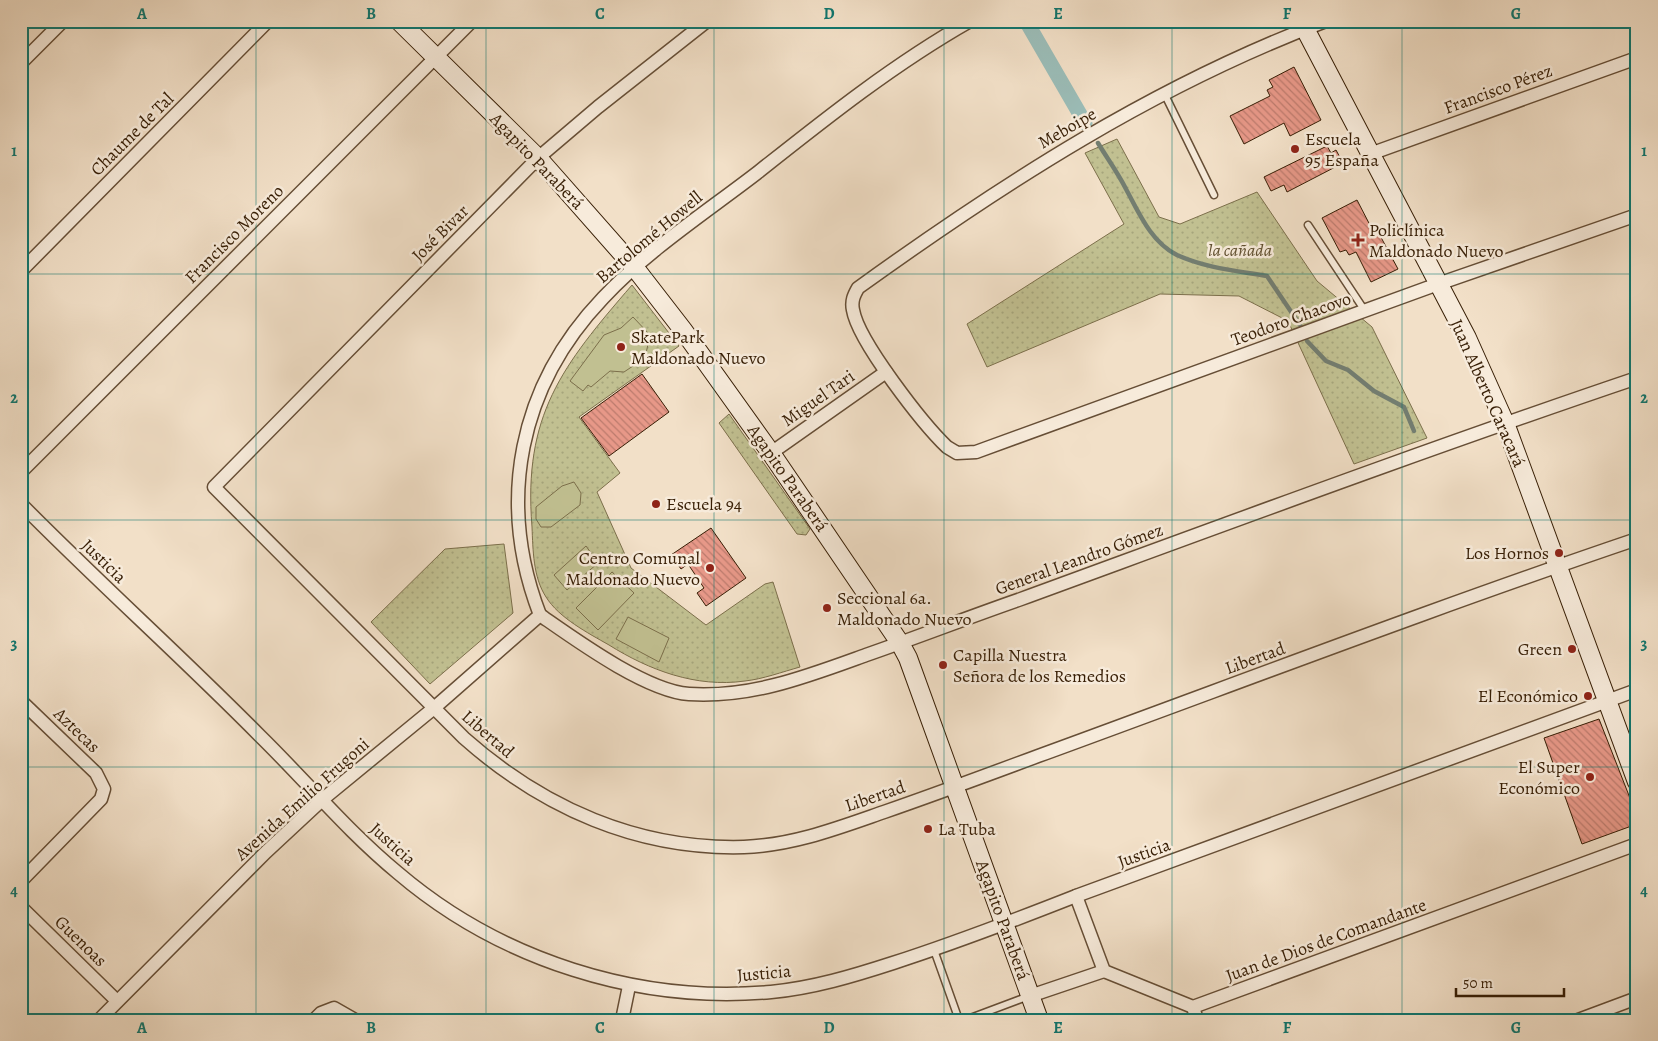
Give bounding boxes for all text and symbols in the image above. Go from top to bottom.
text: A [136,3,148,25]
text: B [366,3,376,25]
text: C [595,3,605,25]
text: D [823,3,835,25]
text: E [1053,3,1063,25]
text: F [1283,3,1292,25]
text: G [1511,3,1521,25]
street label: Francisco Pérez [1440,58,1556,120]
street label: Chaume de Tal [85,87,179,181]
street label: Meboipe [1033,102,1101,154]
street label: Agapito Paraberá [484,107,590,215]
place label: Escuela 95 España [1305,127,1379,172]
text: 1 [11,140,17,162]
text: 1 [1641,140,1647,162]
marker: Escuela 95 España [1289,143,1301,155]
street label: Francisco Moreno [179,179,289,289]
street label: Bartolomé Howell [591,185,708,289]
street label: José Bivar [406,199,474,267]
place label: Policlínica Maldonado Nuevo [1369,218,1503,263]
marker: Policlínica Maldonado Nuevo [1351,233,1365,247]
park label: la cañada [1208,238,1272,262]
street label: Teodoro Chacovo [1228,286,1354,352]
street label: Juan Alberto Caracará [1445,315,1532,471]
place label: SkatePark Maldonado Nuevo [631,325,765,370]
marker: SkatePark Maldonado Nuevo [615,341,627,353]
street label: Miguel Tari [777,364,859,432]
text: 2 [10,387,18,409]
text: 2 [1640,387,1648,409]
street label: Agapito Paraberá [741,419,834,537]
place label: Escuela 94 [666,492,742,516]
marker: Escuela 94 [650,498,662,510]
street label: General Leandro Gómez [992,517,1166,601]
street label: Justicia [76,533,132,589]
place label: Los Hornos [1465,541,1549,565]
place label: Centro Comunal Maldonado Nuevo [566,546,701,591]
marker: Los Hornos [1553,547,1565,559]
marker: Centro Comunal Maldonado Nuevo [704,562,716,574]
place label: Seccional 6a. Maldonado Nuevo [837,586,971,631]
marker: Seccional 6a. Maldonado Nuevo [821,602,833,614]
text: 3 [11,633,18,655]
text: 3 [1641,633,1648,655]
street label: Libertad [1222,636,1289,680]
place label: Green [1518,637,1562,661]
place label: Capilla Nuestra Señora de los Remedios [953,643,1126,688]
marker: Green [1566,643,1578,655]
marker: Capilla Nuestra Señora de los Remedios [937,659,949,671]
place label: El Económico [1478,684,1578,708]
marker: El Económico [1582,690,1594,702]
street label: Aztecas [48,701,105,758]
street label: Libertad [457,705,520,764]
street label: Avenida Emilio Frugoni [229,732,374,866]
place label: El Super Económico [1498,755,1580,800]
marker: El Super Económico [1584,771,1596,783]
street label: Libertad [842,774,909,817]
street label: Justicia [365,817,422,872]
place label: La Tuba [938,817,996,841]
marker: La Tuba [922,823,934,835]
street label: Justicia [1114,832,1174,874]
street label: Agapito Paraberá [970,856,1036,984]
text: 4 [10,880,18,902]
text: 4 [1640,880,1648,902]
street label: Juan de Dios de Comandante [1222,892,1430,988]
street label: Guenoas [50,910,112,972]
street label: Justicia [736,959,793,987]
scale bar [1456,966,1563,998]
text: 50 m [1463,973,1493,993]
text: A [136,1017,148,1039]
text: B [366,1017,376,1039]
text: C [595,1017,605,1039]
text: D [823,1017,835,1039]
text: E [1053,1017,1063,1039]
text: F [1283,1017,1292,1039]
text: G [1511,1017,1521,1039]

